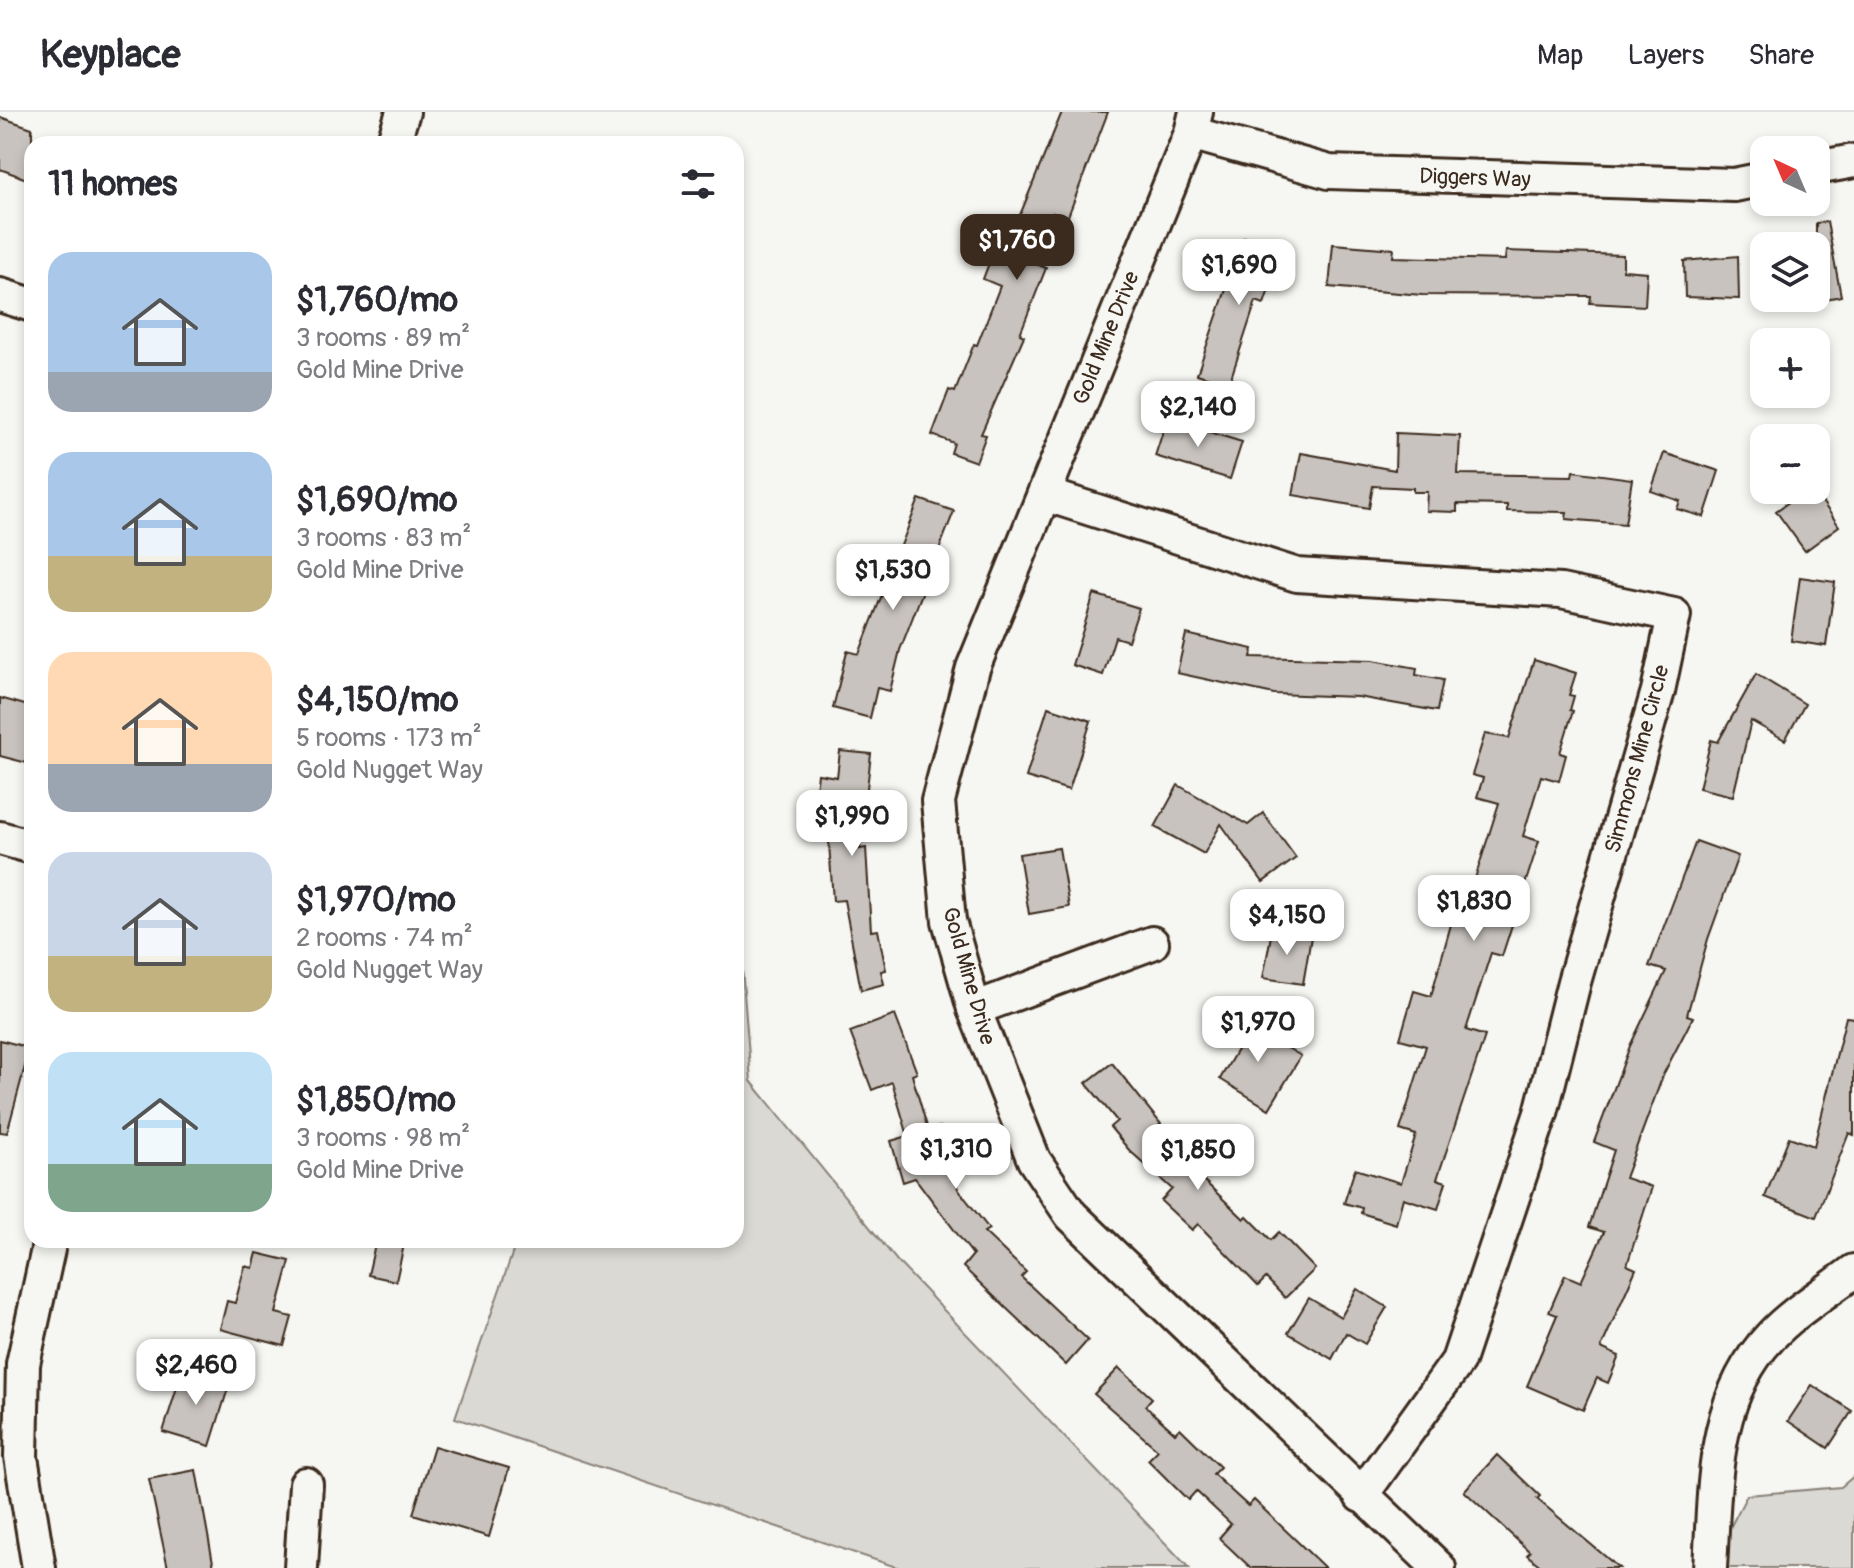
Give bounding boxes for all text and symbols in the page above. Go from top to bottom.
text: Keyplace [40,31,181,79]
text: Map [1537,38,1583,73]
text: Layers [1627,38,1704,73]
text: Share [1748,38,1814,73]
north arrow [1750,136,1830,216]
map controls [1750,136,1830,504]
icon: filters [676,162,720,206]
street label: Diggers Way [1419,162,1531,194]
text: 11 homes [48,163,177,206]
pin: $1,760 [952,214,1082,282]
text: $1,760 [978,224,1056,256]
button: layers [1750,232,1830,312]
pin: $1,690 [1174,239,1304,307]
text: $1,690 [1200,249,1278,281]
street label: Gold Mine Drive [1066,267,1146,409]
text: $1,760/mo [296,279,458,322]
icon: home [112,284,208,380]
text: 3 rooms · 89 m² [296,322,470,354]
button: + [1750,328,1830,408]
text: Gold Mine Drive [296,354,464,386]
pin: $2,140 [1133,381,1263,449]
text: $2,140 [1159,391,1237,423]
button: − [1750,424,1830,504]
text: $1,690/mo [296,479,458,522]
icon: home [112,484,208,580]
text: 3 rooms · 83 m² [296,522,471,554]
pin: $1,530 [828,544,958,612]
text: Gold Mine Drive [296,554,464,586]
text: $1,530 [854,554,932,586]
street label: Simmons Mine Circle [1598,662,1676,856]
text: $4,150/mo [296,679,458,722]
icon: home [112,684,208,780]
text: 5 rooms · 173 m² [296,722,482,754]
text: Gold Nugget Way [296,754,483,786]
pin: $1,990 [787,790,917,858]
text: $1,990 [814,800,890,832]
pin: $1,830 [1409,875,1539,943]
text: $1,970/mo [296,879,456,922]
icon: home [112,884,208,980]
text: $1,830 [1436,885,1512,917]
pin: $4,150 [1222,889,1352,957]
text: $4,150 [1248,899,1326,931]
street label: Gold Mine Drive [936,904,1002,1048]
text: 2 rooms · 74 m² [296,922,473,954]
text: Gold Nugget Way [296,954,483,986]
pin: $1,970 [1193,996,1323,1064]
text: $1,970 [1220,1006,1296,1038]
text: $1,850/mo [296,1079,456,1122]
icon: home [112,1084,208,1180]
text: 3 rooms · 98 m² [296,1122,470,1154]
pin: $1,310 [891,1123,1021,1191]
pin: $1,850 [1133,1124,1263,1192]
text: $1,310 [919,1133,993,1165]
text: $1,850 [1160,1134,1236,1166]
text: Gold Mine Drive [296,1154,464,1186]
pin: $2,460 [131,1339,261,1407]
text: $2,460 [154,1349,238,1381]

